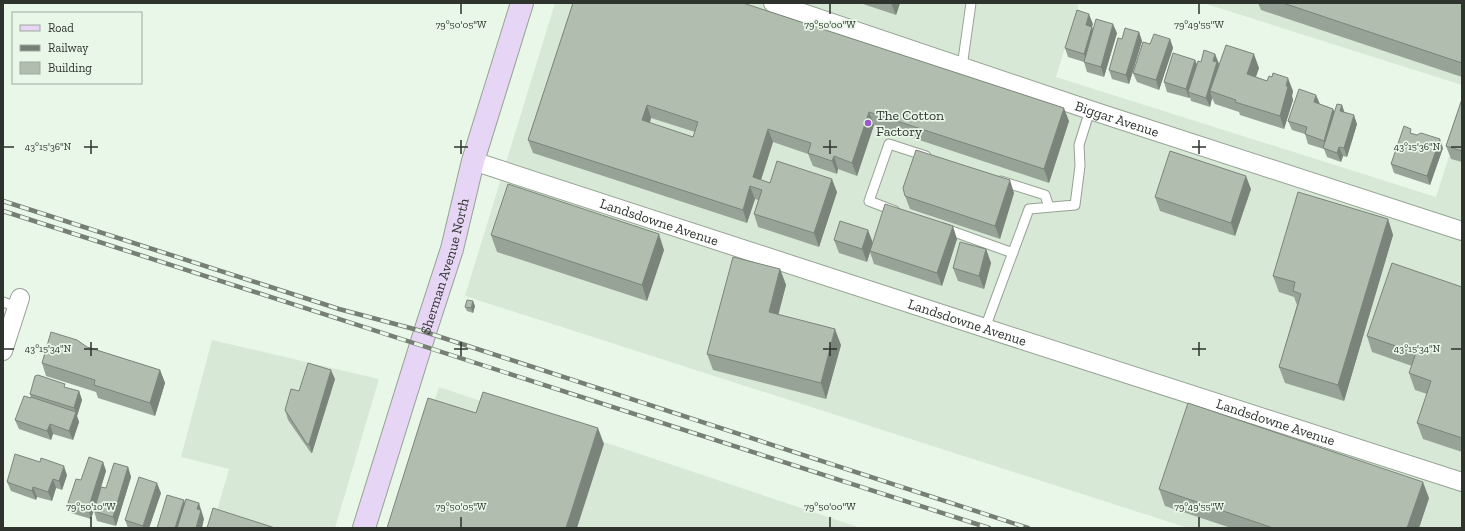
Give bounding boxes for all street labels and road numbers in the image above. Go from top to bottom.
street label: Biggar Avenue [1073,98,1161,141]
street label: Landsdowne Avenue [598,195,721,250]
street label: Sherman Avenue North [417,196,473,337]
street label: Landsdowne Avenue [906,295,1029,350]
street label: Landsdowne Avenue [1214,395,1337,450]

